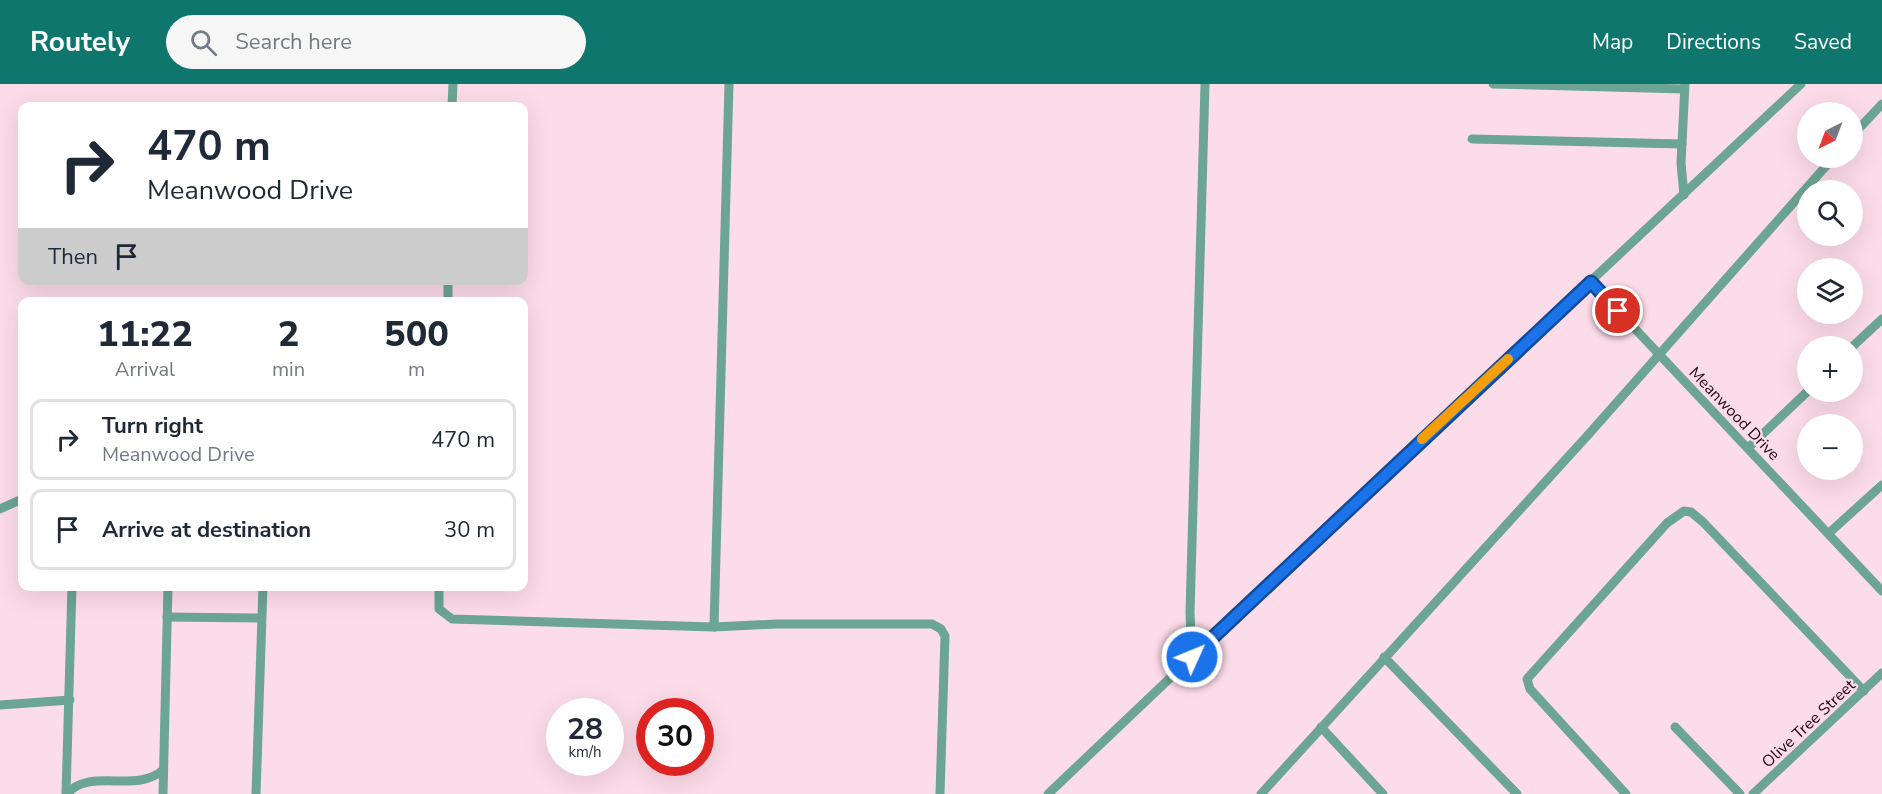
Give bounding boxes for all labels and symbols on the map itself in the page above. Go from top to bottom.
north arrow [1797,102,1863,168]
pin [1592,285,1643,336]
street label: Meanwood Drive [1684,362,1785,465]
position arrow [1160,625,1224,689]
street label: Olive Tree Street [1757,674,1860,773]
speed limit sign: 30 [636,698,714,776]

